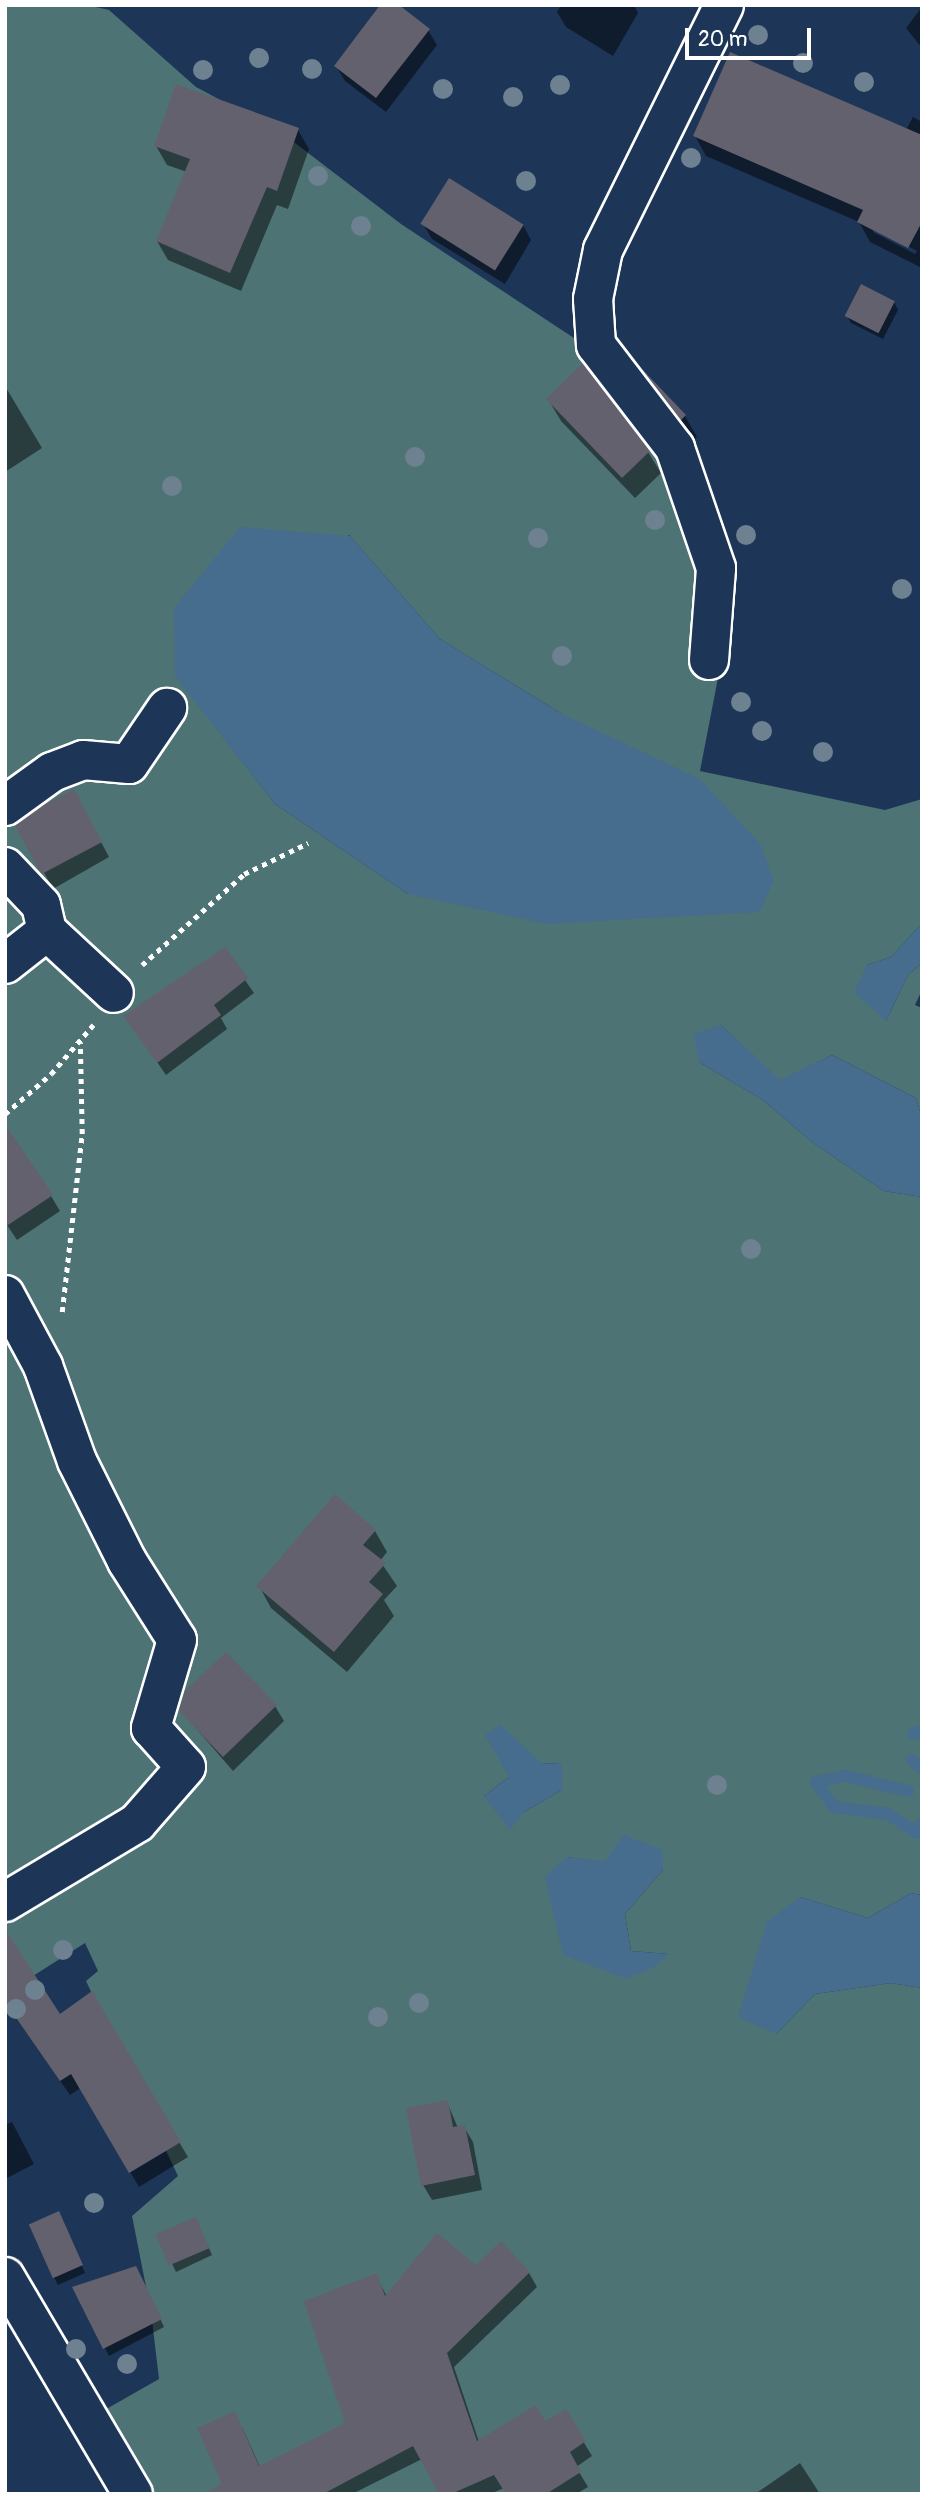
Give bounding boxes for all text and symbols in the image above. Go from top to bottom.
scale bar [689,14,815,58]
text: 20 m [698,26,747,53]

